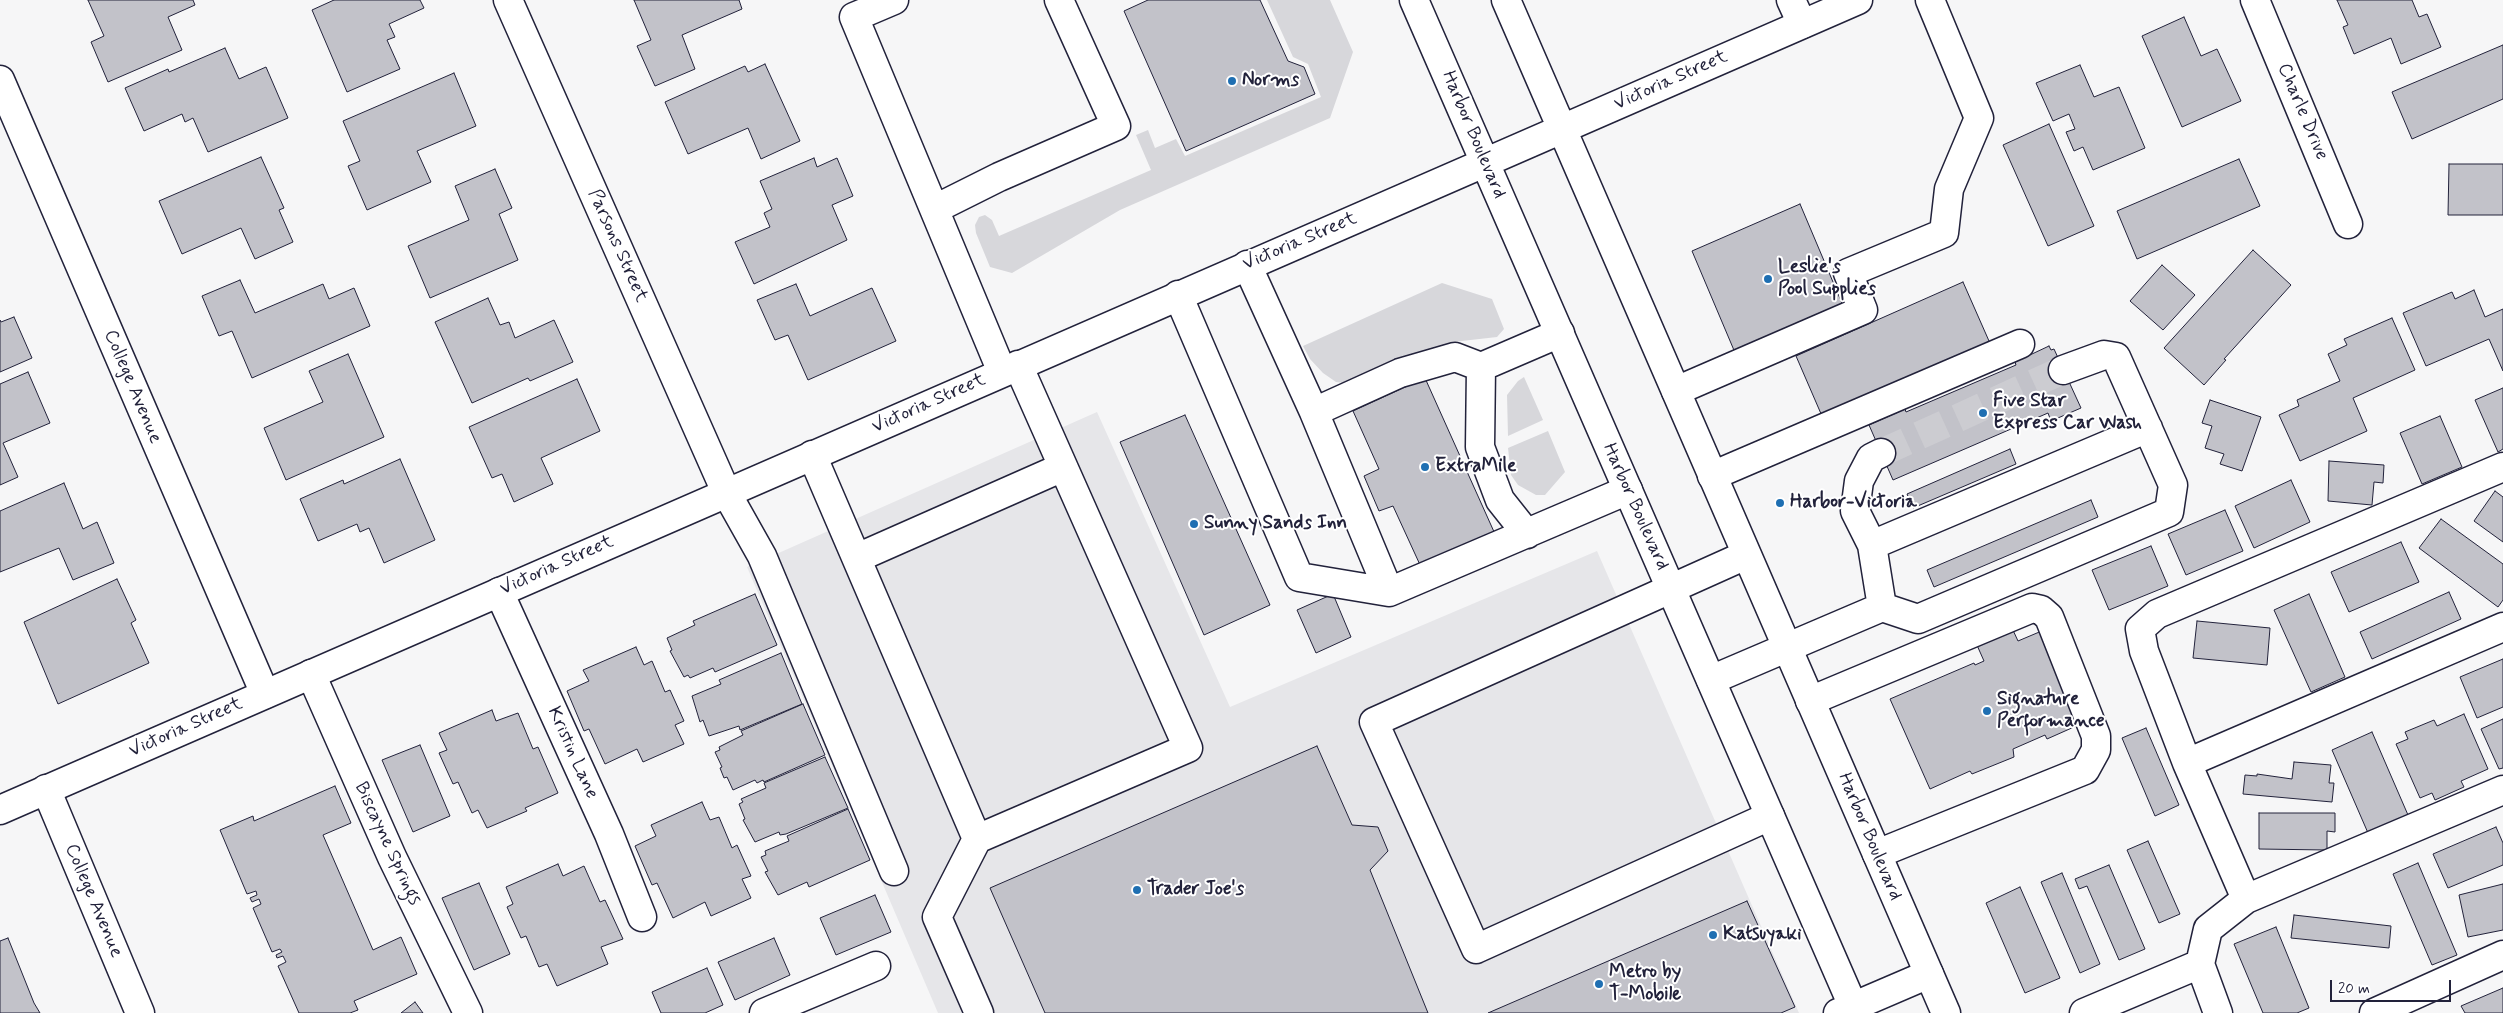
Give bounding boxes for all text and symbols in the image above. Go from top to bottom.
street label: Victoria Street [1611,46,1731,116]
street label: Charle Drive [2271,60,2333,164]
street label: Harbor Boulevard [1436,68,1510,202]
place label: Norms [1242,70,1299,92]
marker: Norms [1226,75,1238,87]
street label: Parsons Street [582,186,652,306]
street label: Victoria Street [1240,208,1360,276]
place label: Leslie's Pool Supplies [1778,257,1876,301]
marker: Leslie's Pool Supplies [1762,273,1774,285]
street label: College Avenue [98,327,166,447]
street label: Victoria Street [869,369,989,439]
place label: Five Star Express Car Wash [1993,391,2142,435]
marker: Five Star Express Car Wash [1977,407,1989,419]
street label: Harbor Boulevard [1597,440,1673,574]
place label: ExtraMile [1435,456,1516,478]
marker: ExtraMile [1419,461,1431,473]
place label: Harbor-Victoria [1790,492,1917,514]
marker: Harbor-Victoria [1774,497,1786,509]
place label: Sunny Sands Inn [1204,513,1347,535]
marker: Sunny Sands Inn [1188,518,1200,530]
street label: Victoria Street [497,531,617,601]
place label: Signature Performance [1997,689,2105,733]
street label: Victoria Street [126,693,246,763]
street label: Kristin Lane [542,703,602,803]
marker: Signature Performance [1981,705,1993,717]
street label: Harbor Boulevard [1832,770,1906,904]
street label: Biscayne Springs [348,779,426,909]
street label: College Avenue [59,841,127,961]
place label: Trader Joe's [1147,879,1244,901]
marker: Trader Joe's [1131,884,1143,896]
place label: Katsuyaki [1723,924,1802,946]
marker: Katsuyaki [1707,929,1719,941]
place label: Metro by T-Mobile [1609,962,1681,1006]
scale bar [2333,970,2454,1002]
marker: Metro by T-Mobile [1593,978,1605,990]
text: 20 m [2338,979,2370,999]

